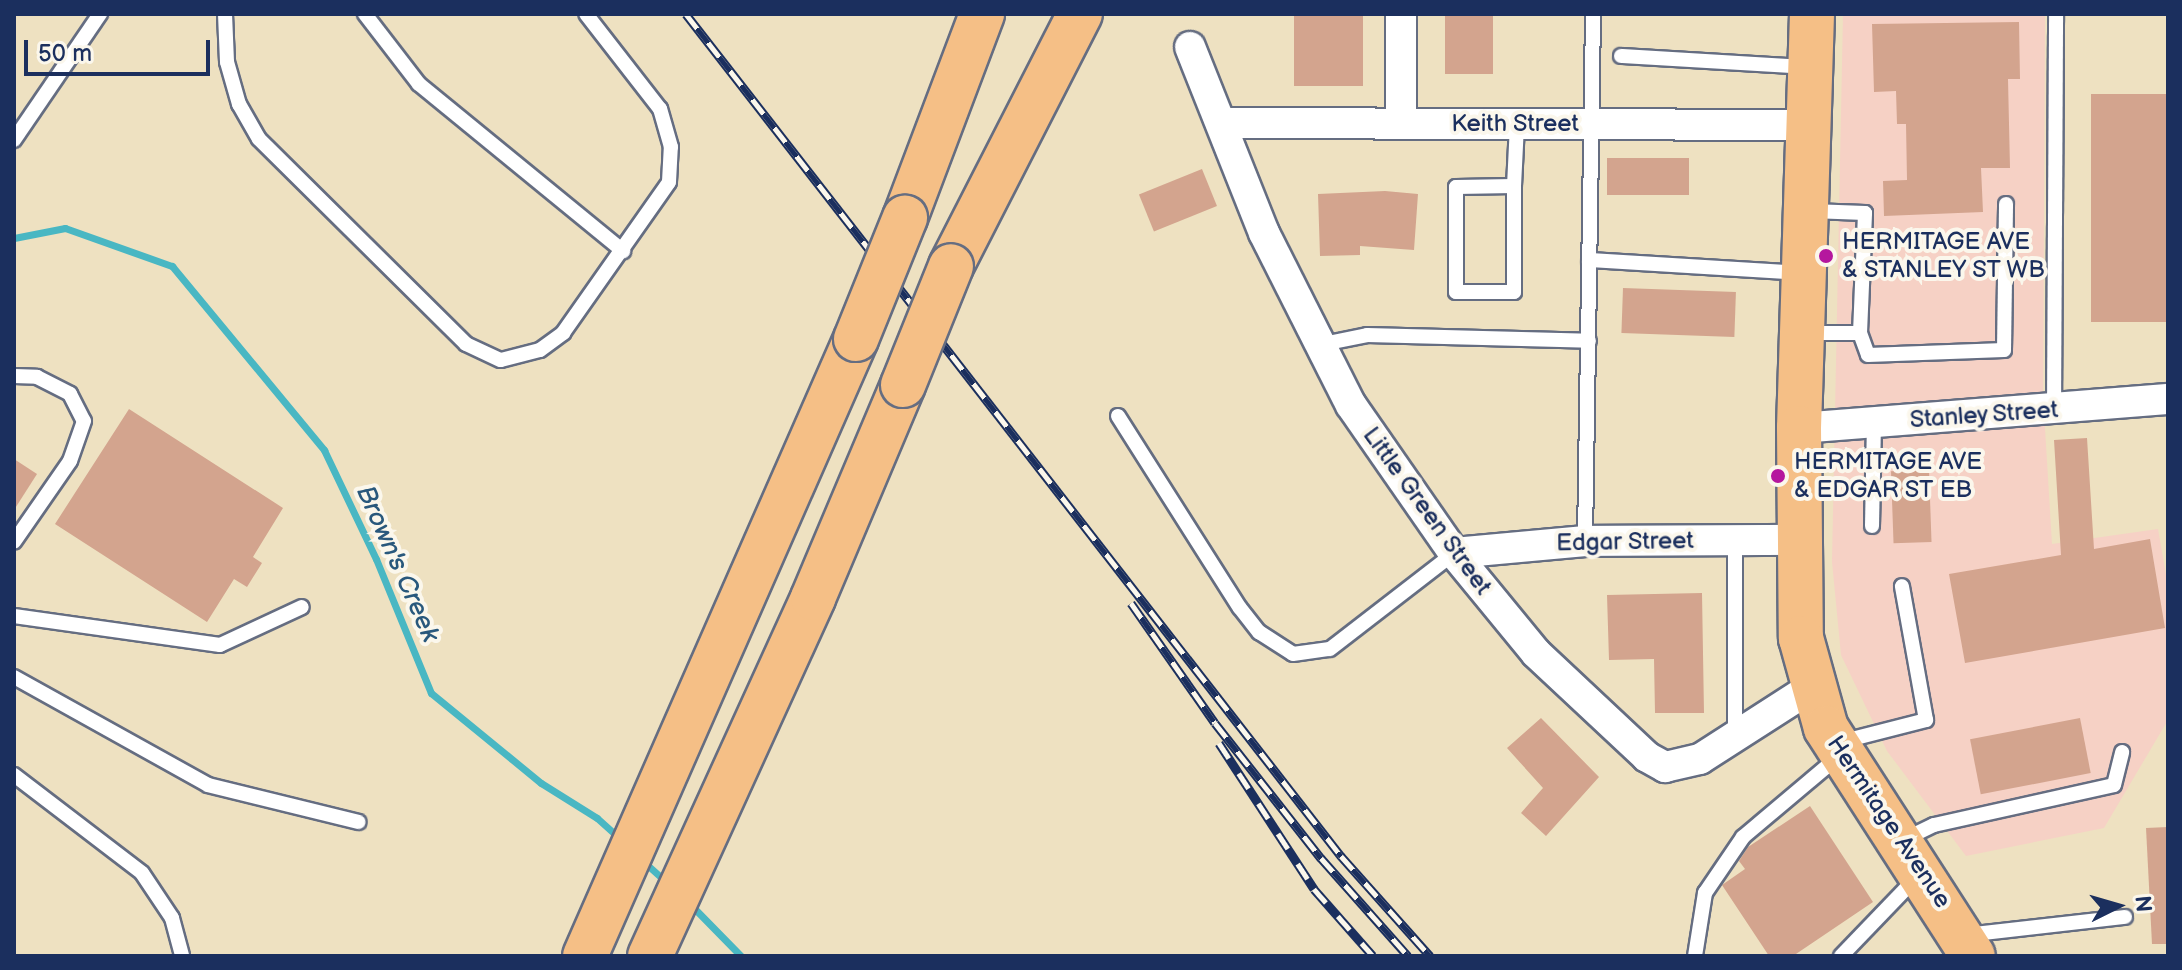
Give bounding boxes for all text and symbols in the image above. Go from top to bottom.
scale bar [28,24,214,74]
text: 50 m [38,39,92,68]
street label: Keith Street [1451,110,1579,138]
place label: HERMITAGE AVE & STANLEY ST WB [1842,228,2047,284]
marker: HERMITAGE AVE & STANLEY ST WB [1817,247,1835,265]
street label: Stanley Street [1908,395,2060,435]
street label: Little Green Street [1356,421,1498,601]
place label: HERMITAGE AVE & EDGAR ST EB [1794,448,1982,504]
marker: HERMITAGE AVE & EDGAR ST EB [1769,467,1787,485]
water label: Brown's Creek [349,481,445,647]
street label: Edgar Street [1556,526,1694,558]
street label: Hermitage Avenue [1821,731,1957,913]
north arrow [2078,866,2158,946]
text: N [2128,894,2157,913]

